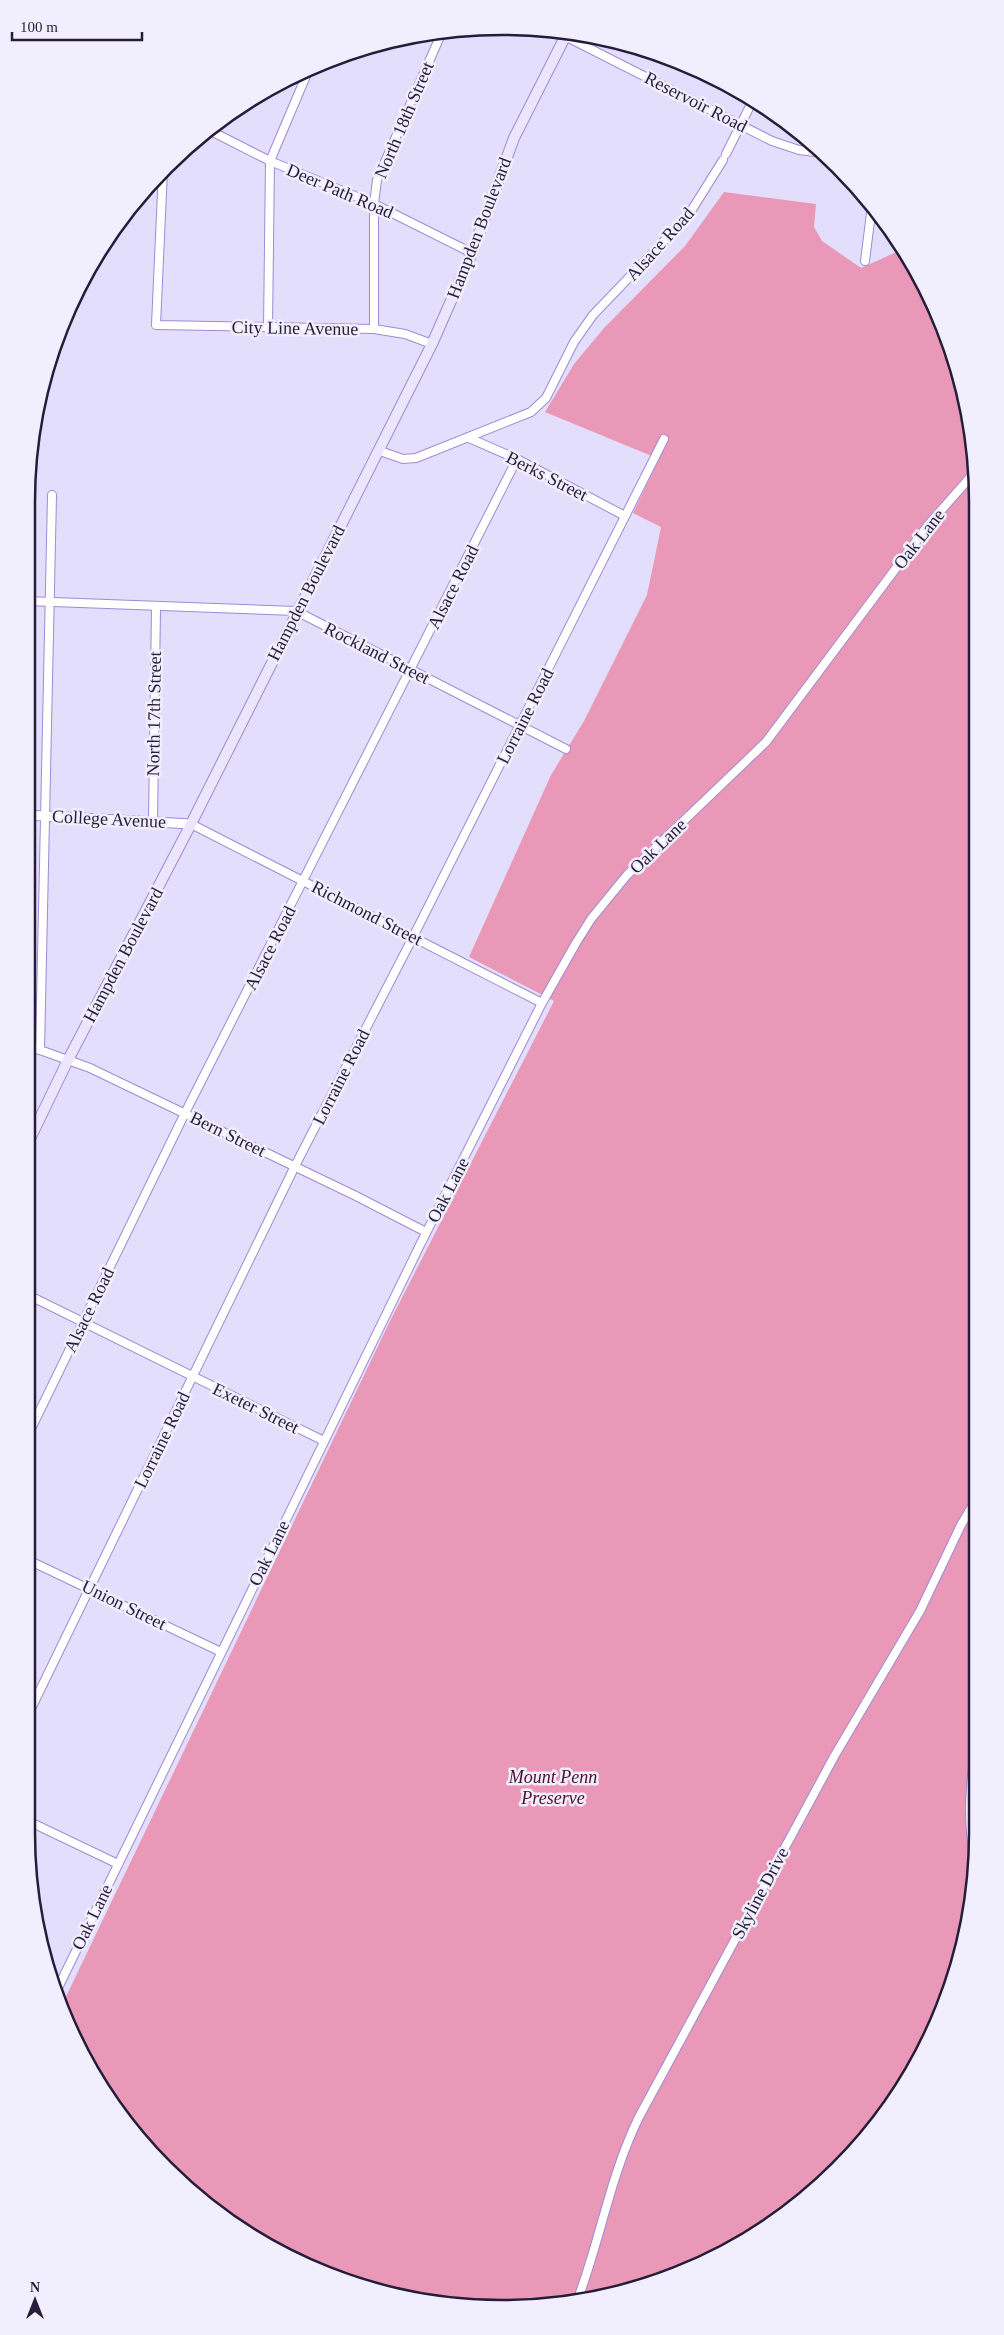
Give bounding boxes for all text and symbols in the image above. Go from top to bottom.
scale bar [12,10,142,42]
text: 100 m [20,19,58,35]
street label: North 18th Street [370,59,438,181]
street label: Reservoir Road [641,68,751,136]
street label: Hampden Boulevard [443,155,515,301]
street label: Deer Path Road [284,160,396,222]
street label: Alsace Road [622,203,698,285]
street label: City Line Avenue [232,317,358,339]
street label: Berks Street [503,447,591,505]
street label: Oak Lane [889,505,949,573]
street label: Hampden Boulevard [263,522,349,664]
street label: Alsace Road [423,542,483,632]
street label: Rockland Street [321,618,433,688]
street label: North 17th Street [143,651,165,777]
street label: Lorraine Road [492,665,558,767]
street label: College Avenue [51,806,167,832]
street label: Oak Lane [626,814,690,878]
street label: Richmond Street [308,877,426,949]
street label: Hampden Boulevard [79,884,167,1026]
street label: Alsace Road [240,903,300,993]
street label: Lorraine Road [308,1026,374,1128]
street label: Bern Street [187,1107,269,1161]
street label: Oak Lane [423,1154,473,1226]
street label: Alsace Road [60,1265,118,1355]
street label: Exeter Street [210,1379,302,1437]
street label: Lorraine Road [130,1389,194,1491]
street label: Oak Lane [245,1517,293,1589]
street label: Union Street [78,1576,170,1634]
park label: Mount Penn Preserve [508,1767,597,1808]
street label: Skyline Drive [728,1844,792,1942]
street label: Oak Lane [68,1881,116,1953]
north arrow [10,2275,60,2325]
text: N [30,2280,40,2295]

